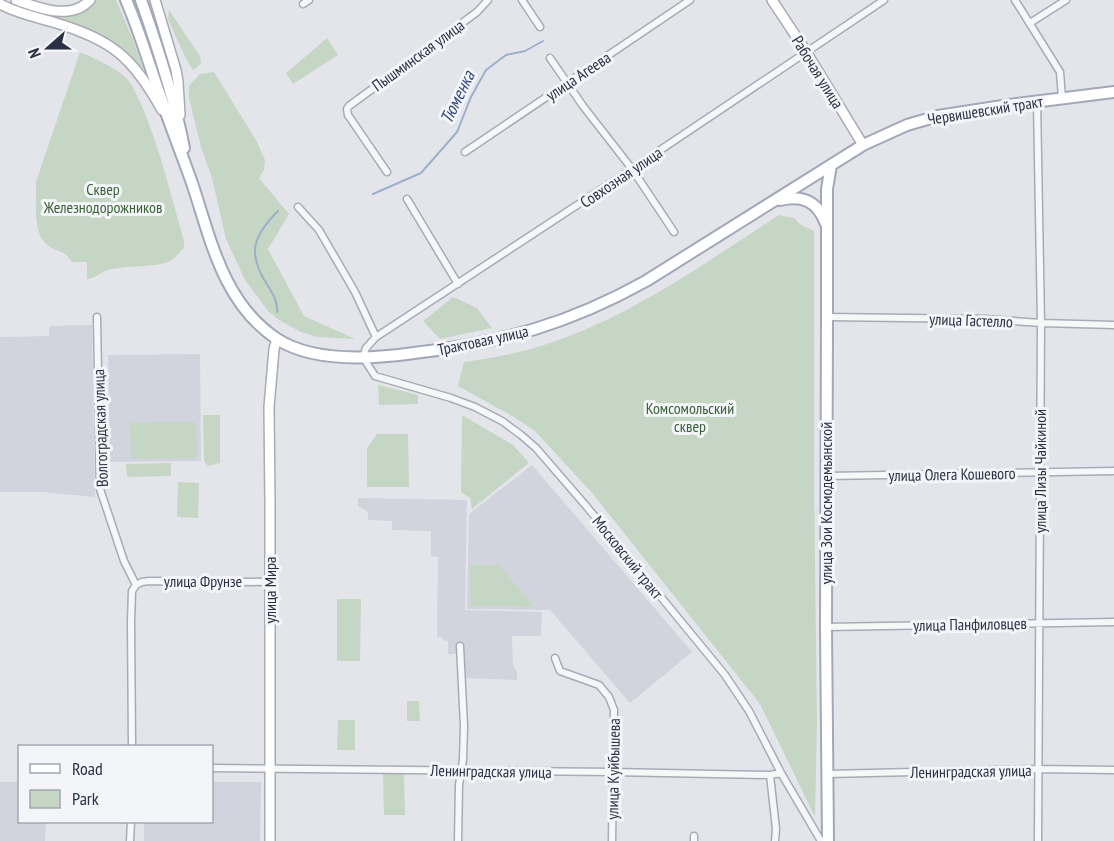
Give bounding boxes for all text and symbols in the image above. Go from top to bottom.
street label: Пышминская улица [368,15,468,95]
north arrow [18,18,78,78]
street label: Рабочая улица [788,32,848,112]
text: N [23,46,45,61]
street label: улица Агеева [542,47,614,105]
water label: Тюменка [434,66,480,127]
street label: Червишевский тракт [926,91,1045,129]
street label: Совхозная улица [576,142,666,212]
park label: Сквер Железнодорожников [43,179,162,217]
street label: улица Гастелло [929,309,1013,331]
street label: Трактовая улица [436,321,530,359]
street label: Волгоградская улица [88,369,112,487]
park label: Комсомольский сквер [646,398,734,436]
street label: улица Лизы Чайкиной [1030,409,1050,533]
street label: улица Зои Космодемьянской [816,422,836,584]
street label: улица Олега Кошевого [888,463,1016,485]
street label: Московский тракт [588,511,668,603]
street label: улица Мира [260,557,280,623]
street label: улица Фрунзе [164,571,242,591]
street label: улица Панфиловцев [913,613,1027,635]
street label: улица Куйбышева [602,718,624,820]
legend [18,745,213,823]
text: Road [72,757,103,780]
street label: Ленинградская улица [429,760,552,782]
street label: Ленинградская улица [909,760,1032,782]
text: Park [72,787,99,810]

